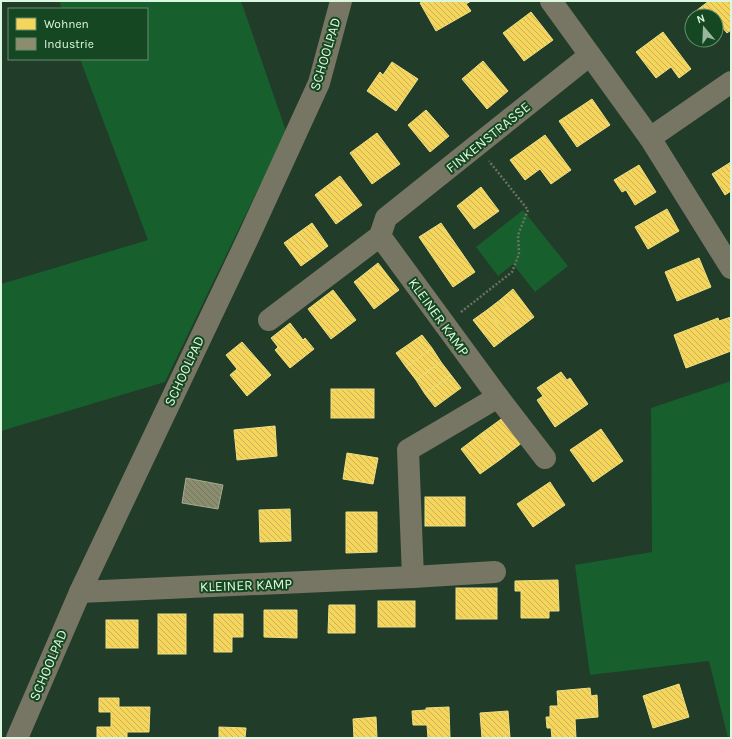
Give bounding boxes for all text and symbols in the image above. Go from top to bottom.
legend [8,8,148,60]
north arrow [684,8,724,48]
text: N [695,12,707,26]
street label: SCHOOLPAD [306,16,345,93]
text: Wohnen [44,17,89,31]
text: Industrie [44,37,94,51]
street label: FINKENSTRASSE [443,98,534,177]
street label: KLEINER KAMP [405,275,473,360]
street label: SCHOOLPAD [161,333,208,409]
street label: KLEINER KAMP [200,575,293,596]
street label: SCHOOLPAD [26,627,71,703]

